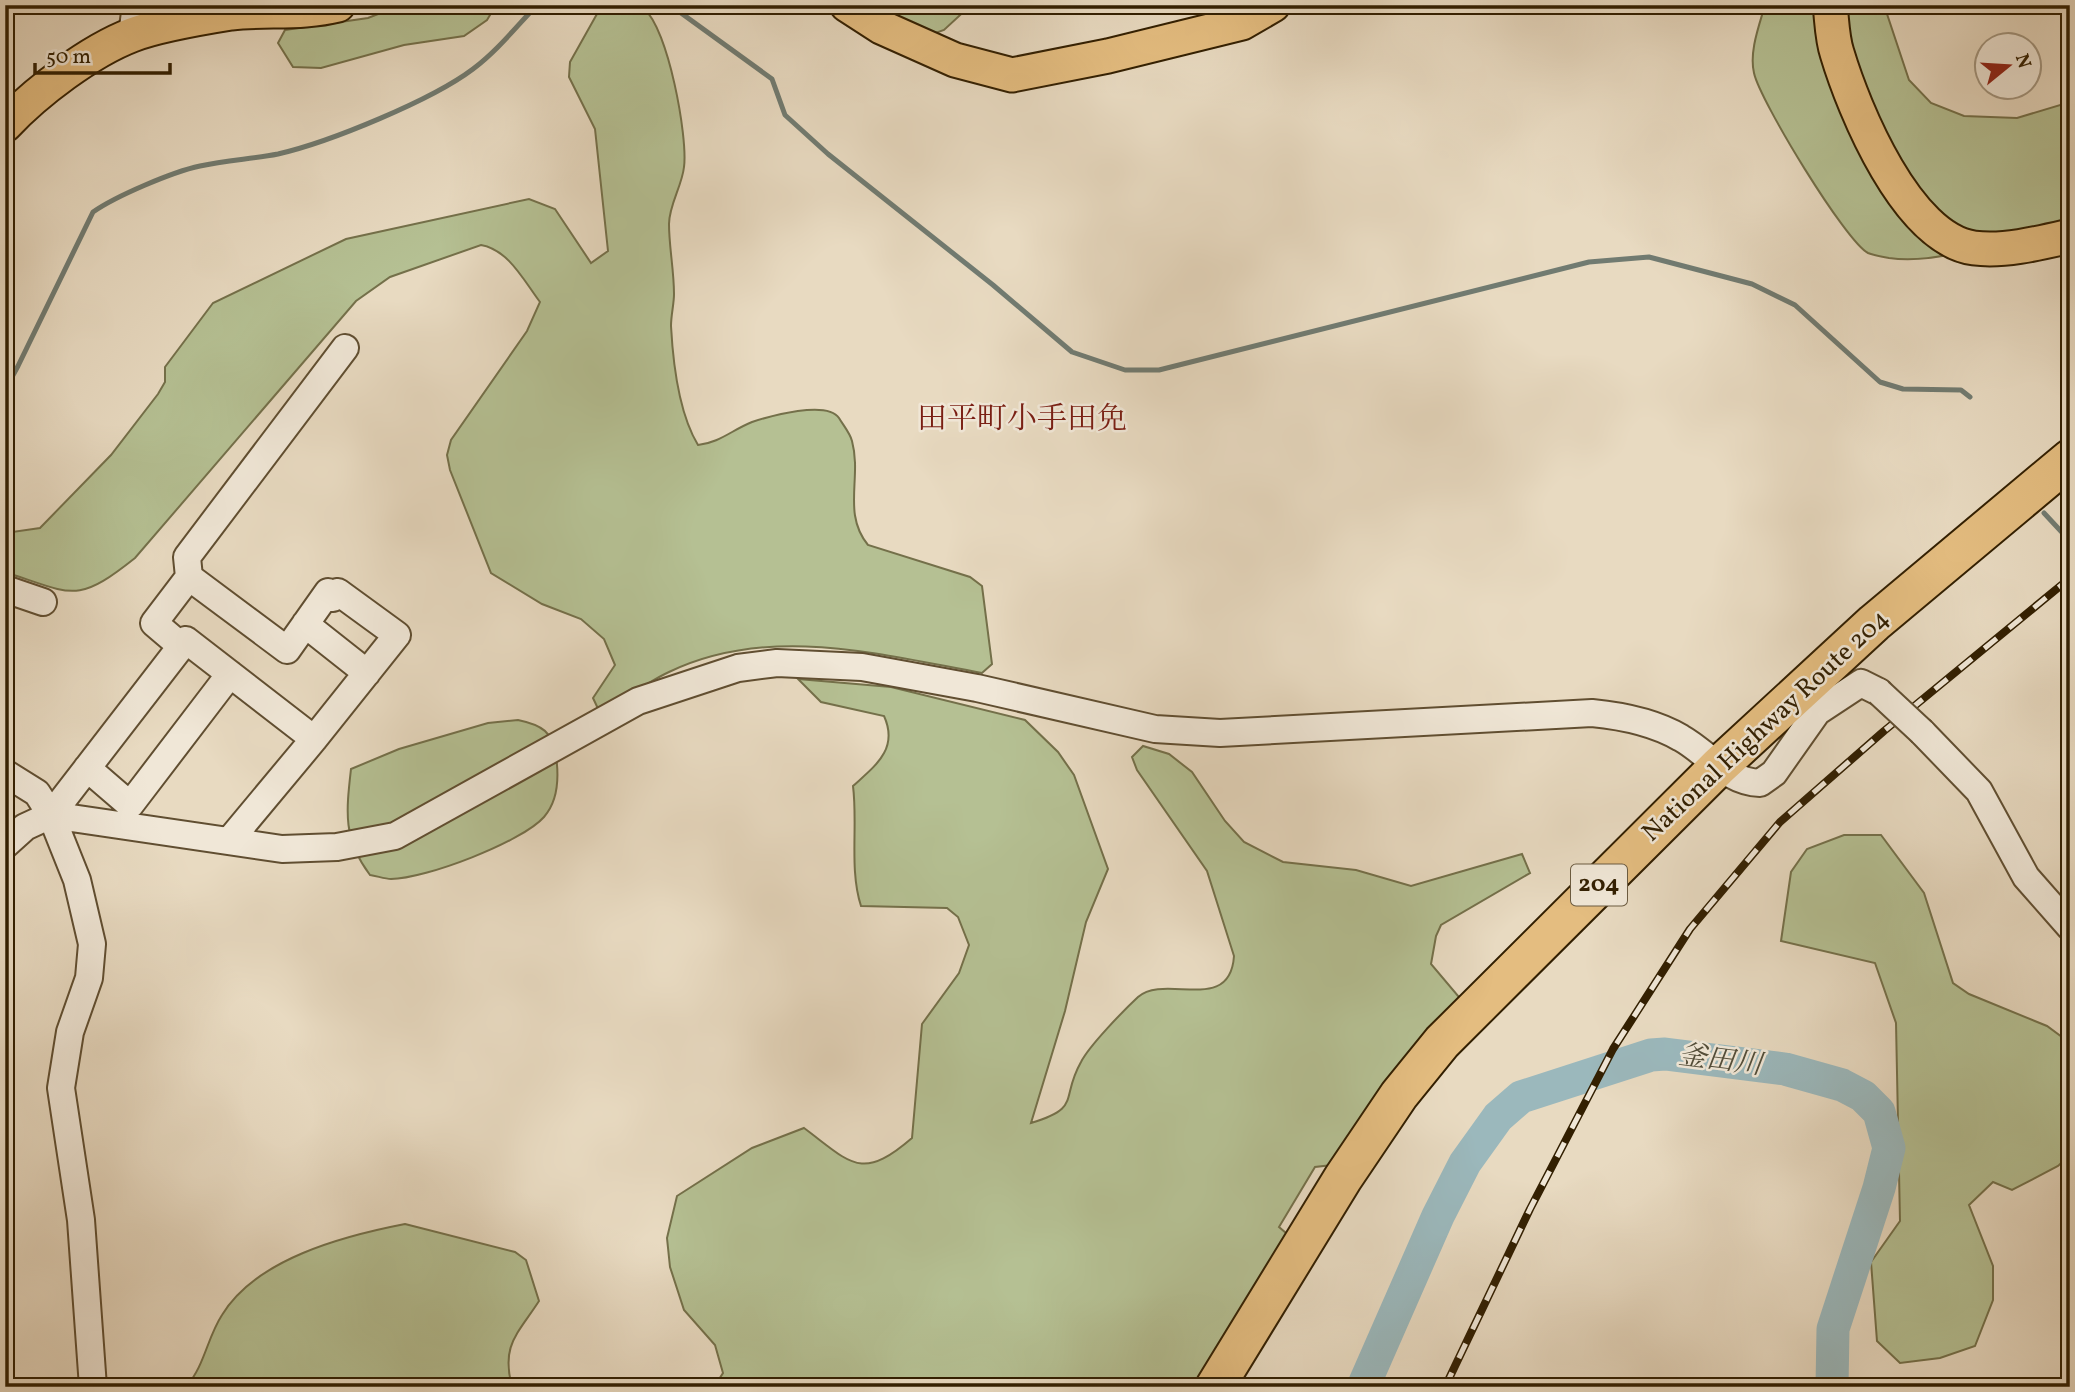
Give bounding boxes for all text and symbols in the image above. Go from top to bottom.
scale bar [35,32,170,76]
north arrow [1974,32,2044,102]
text: 50 m [46,43,91,72]
text: N [2008,51,2037,72]
district label: 田平町小手田免 [917,399,1127,441]
street label: National Highway Route 204 [1634,602,1898,850]
road number: 204 [1571,864,1627,906]
water label: 釜田川 [1676,1037,1767,1086]

